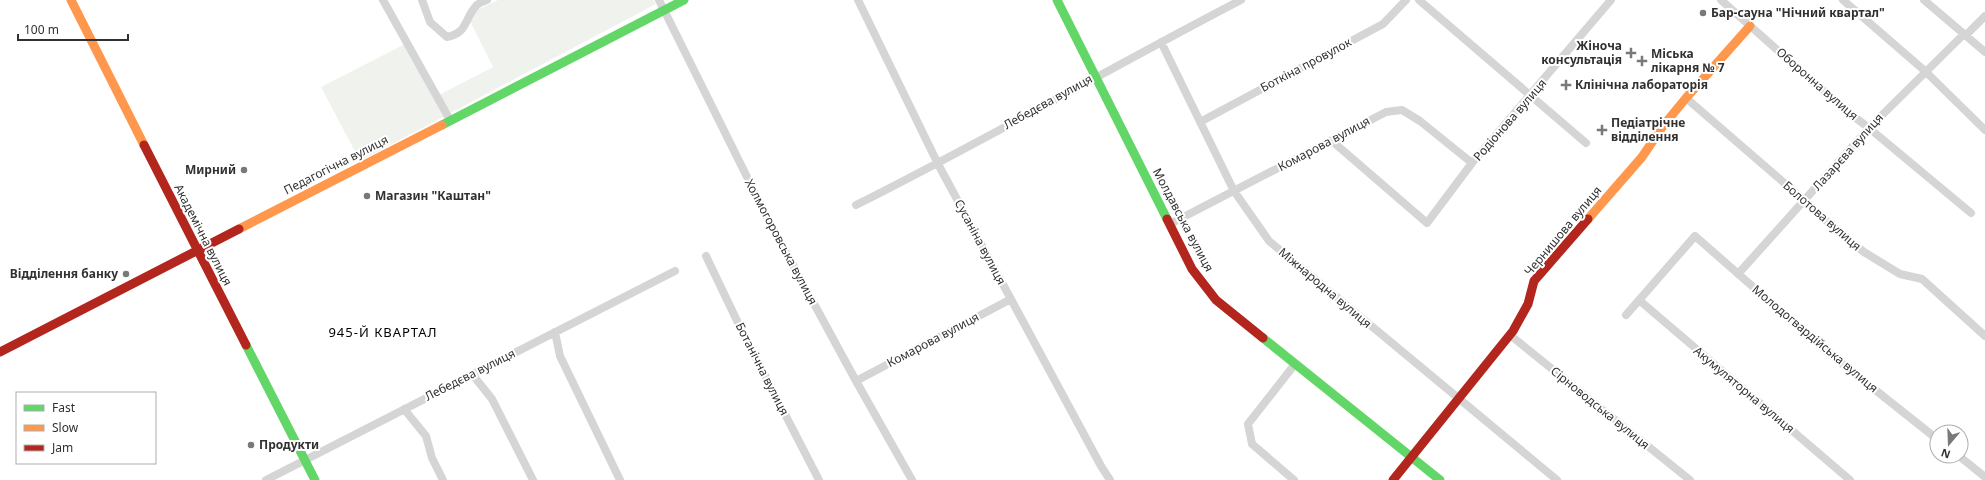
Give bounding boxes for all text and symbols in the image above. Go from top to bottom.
place label: Бар-сауна "Нічний квартал" [1711,4,1885,21]
marker: Бар-сауна "Нічний квартал" [1698,8,1708,18]
scale bar [18,16,128,42]
text: 100 m [24,21,59,38]
street label: Боткіна провулок [1257,33,1355,96]
place label: Жіноча консультація [1541,37,1622,68]
street label: Оборонна вулиця [1773,43,1862,124]
place label: Міська лікарня № 7 [1651,45,1725,76]
marker: Жіноча консультація [1625,47,1637,59]
marker: Міська лікарня № 7 [1636,55,1648,67]
street label: Лебедєва вулиця [1000,70,1095,133]
street label: Родіонова вулиця [1469,75,1550,164]
place label: Клінічна лабораторія [1575,76,1708,93]
marker: Клінічна лабораторія [1560,79,1572,91]
street label: Лазарєва вулиця [1808,109,1887,194]
street label: Комарова вулиця [1275,112,1373,175]
place label: Педіатрічне відділення [1611,114,1685,145]
marker: Педіатрічне відділення [1596,124,1608,136]
street label: Педагогічна вулиця [281,131,391,198]
place label: Мирний [185,161,236,178]
marker: Мирний [239,165,249,175]
street label: Молдавська вулиця [1149,165,1218,275]
street label: Холмогоровська вулиця [741,176,822,308]
street label: Болотова вулиця [1780,177,1865,254]
street label: Академічна вулиця [170,181,236,288]
street label: Чернишова вулиця [1520,182,1605,279]
place label: Магазин "Каштан" [375,187,491,204]
marker: Магазин "Каштан" [362,191,372,201]
street label: Сусаніна вулиця [951,196,1010,288]
street label: Міжнародна вулиця [1275,244,1376,332]
place label: Відділення банку [10,265,118,282]
marker: Відділення банку [121,269,131,279]
street label: Молодогвардійська вулиця [1749,281,1882,396]
street label: Комарова вулиця [884,308,982,371]
street label: Ботанічна вулиця [732,319,793,418]
district label: 945-Й КВАРТАЛ [328,323,438,341]
street label: Акумуляторна вулиця [1690,342,1798,437]
street label: Лебедєва вулиця [422,344,518,405]
street label: Сірноводська вулиця [1547,362,1653,453]
legend [16,392,156,464]
text: Fast [52,399,76,416]
text: Slow [52,419,79,436]
north arrow [1929,424,1969,464]
place label: Продукти [259,436,319,453]
text: Jam [51,439,73,456]
marker: Продукти [246,440,256,450]
text: N [1939,445,1952,462]

